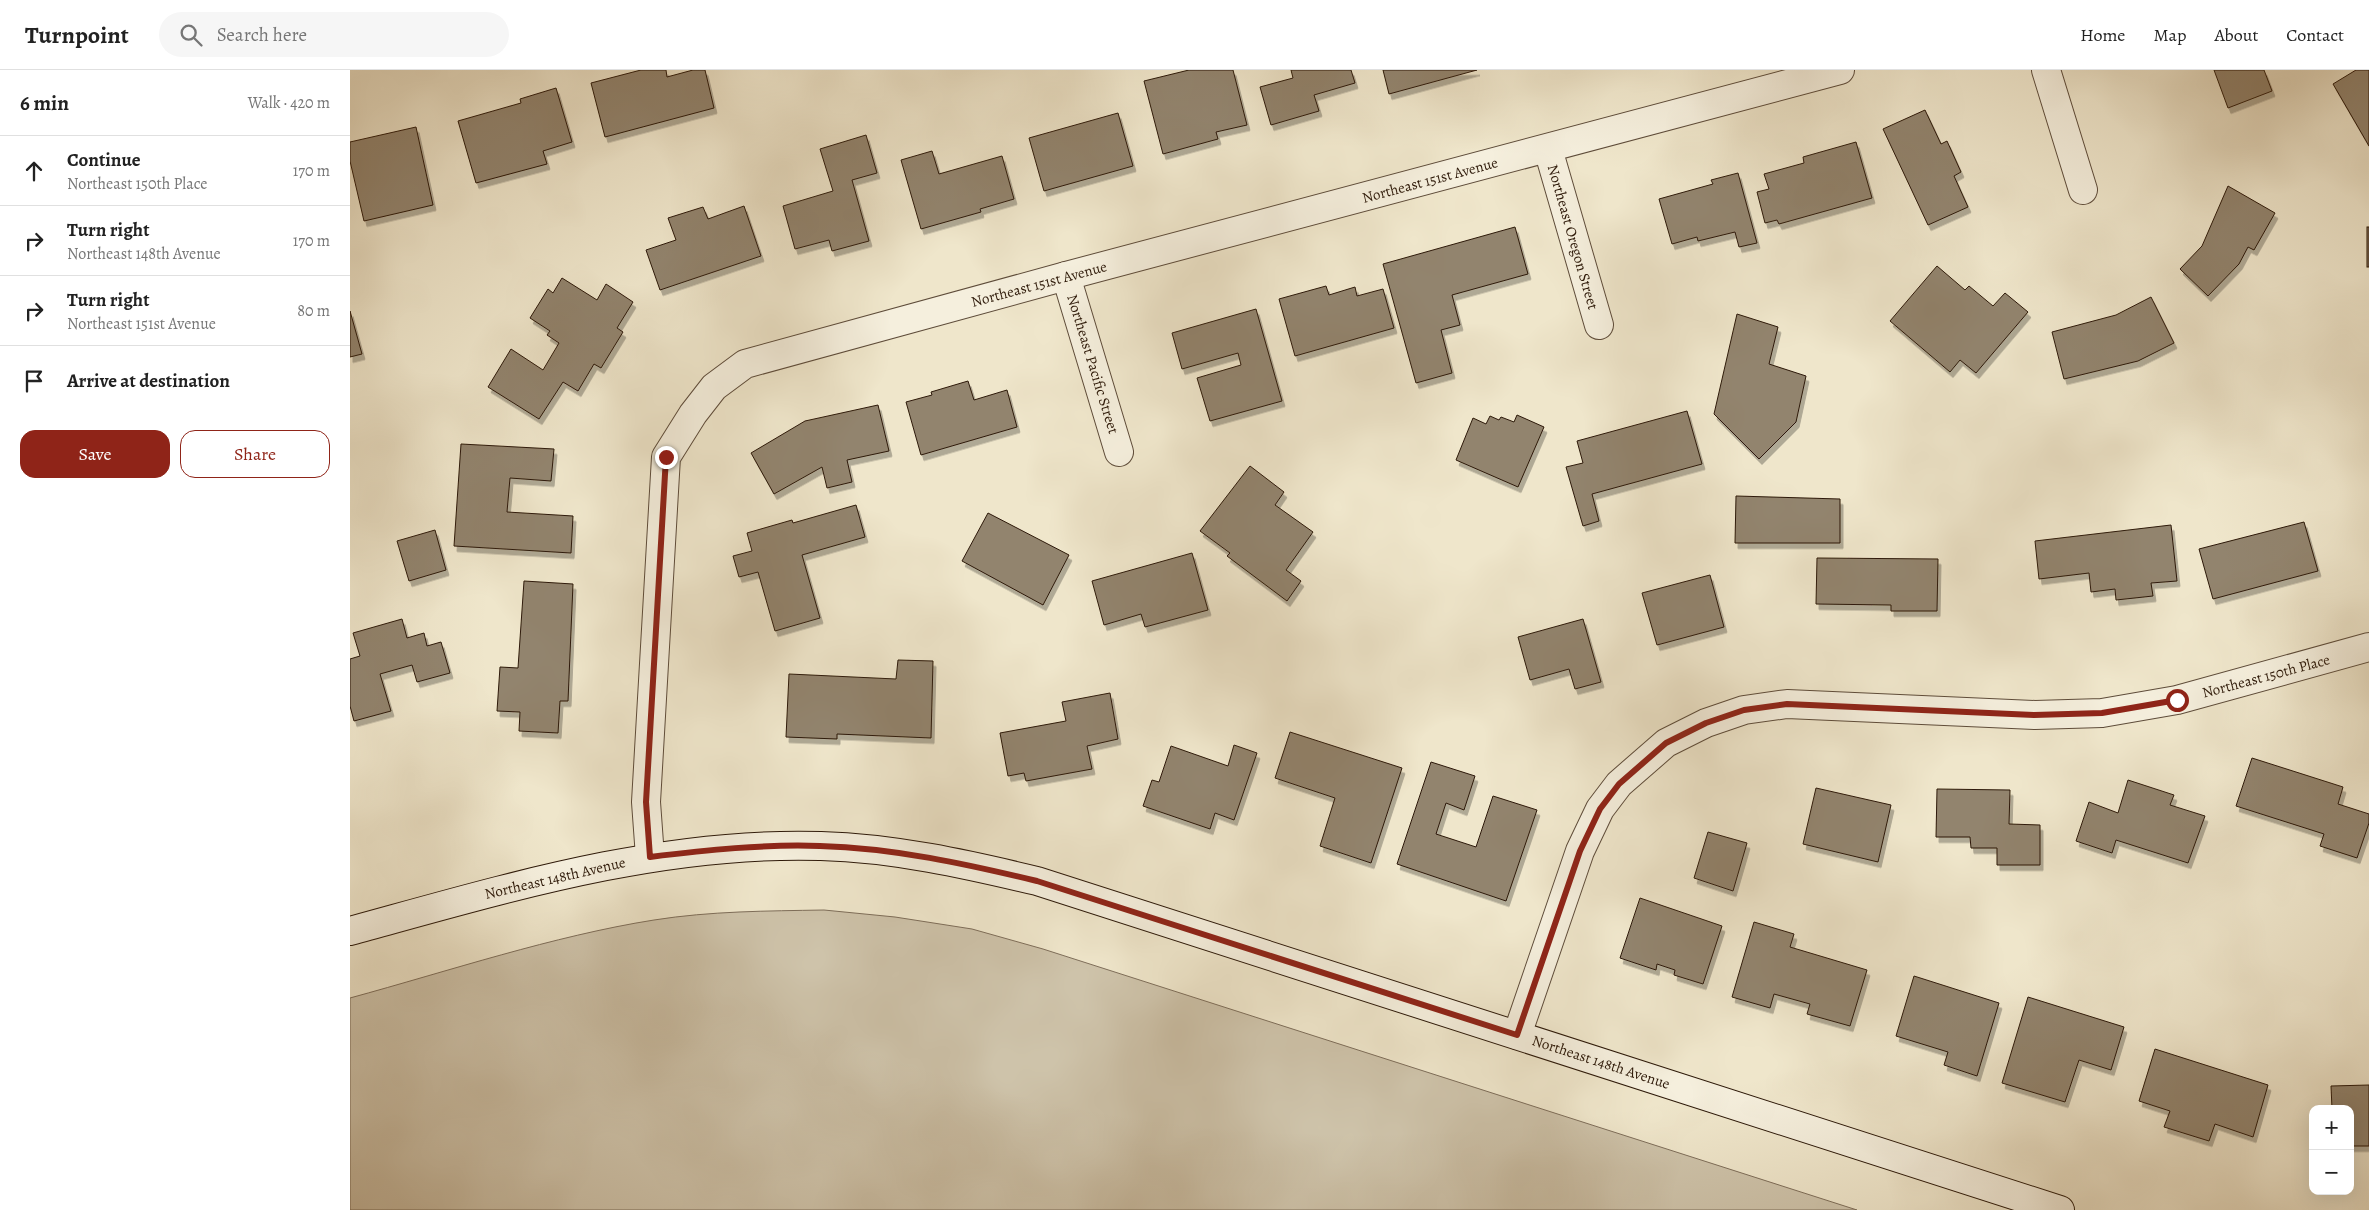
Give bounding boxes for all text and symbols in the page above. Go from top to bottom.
search box [159,12,509,57]
text: Turnpoint [25,19,129,51]
icon: search [177,21,205,49]
text: Search here [217,22,307,48]
text: Home [2080,23,2125,47]
text: Map [2153,23,2186,47]
text: About [2214,23,2258,47]
text: Contact [2286,23,2344,47]
text: 6 min [20,89,69,117]
text: Walk · 420 m [248,92,330,114]
text: Continue [67,147,141,173]
street label: Northeast 151st Avenue [1360,152,1500,208]
icon: ahead [20,157,48,185]
text: 170 m [293,160,330,182]
street label: Northeast Oregon Street [1543,162,1603,312]
text: Northeast 150th Place [67,173,207,195]
text: Turn right [67,217,149,243]
icon: right [20,227,48,255]
text: 170 m [293,230,330,252]
text: Northeast 148th Avenue [67,243,221,265]
street label: Northeast 151st Avenue [969,256,1109,312]
text: Turn right [67,287,149,313]
street label: Northeast Pacific Street [1062,292,1124,436]
icon: right [20,297,48,325]
text: 80 m [297,300,330,322]
text: Northeast 151st Avenue [67,313,216,335]
icon: arrive [20,367,48,395]
text: Arrive at destination [67,368,230,394]
button: Save [20,430,170,478]
button: Share [180,430,330,478]
route end [655,446,678,469]
street label: Northeast 150th Place [2200,649,2332,703]
route start [2166,689,2189,712]
street label: Northeast 148th Avenue [483,852,628,904]
street label: Northeast 148th Avenue [1529,1030,1673,1094]
map controls [2309,1105,2354,1195]
button: + [2309,1105,2354,1150]
button: − [2309,1150,2354,1195]

